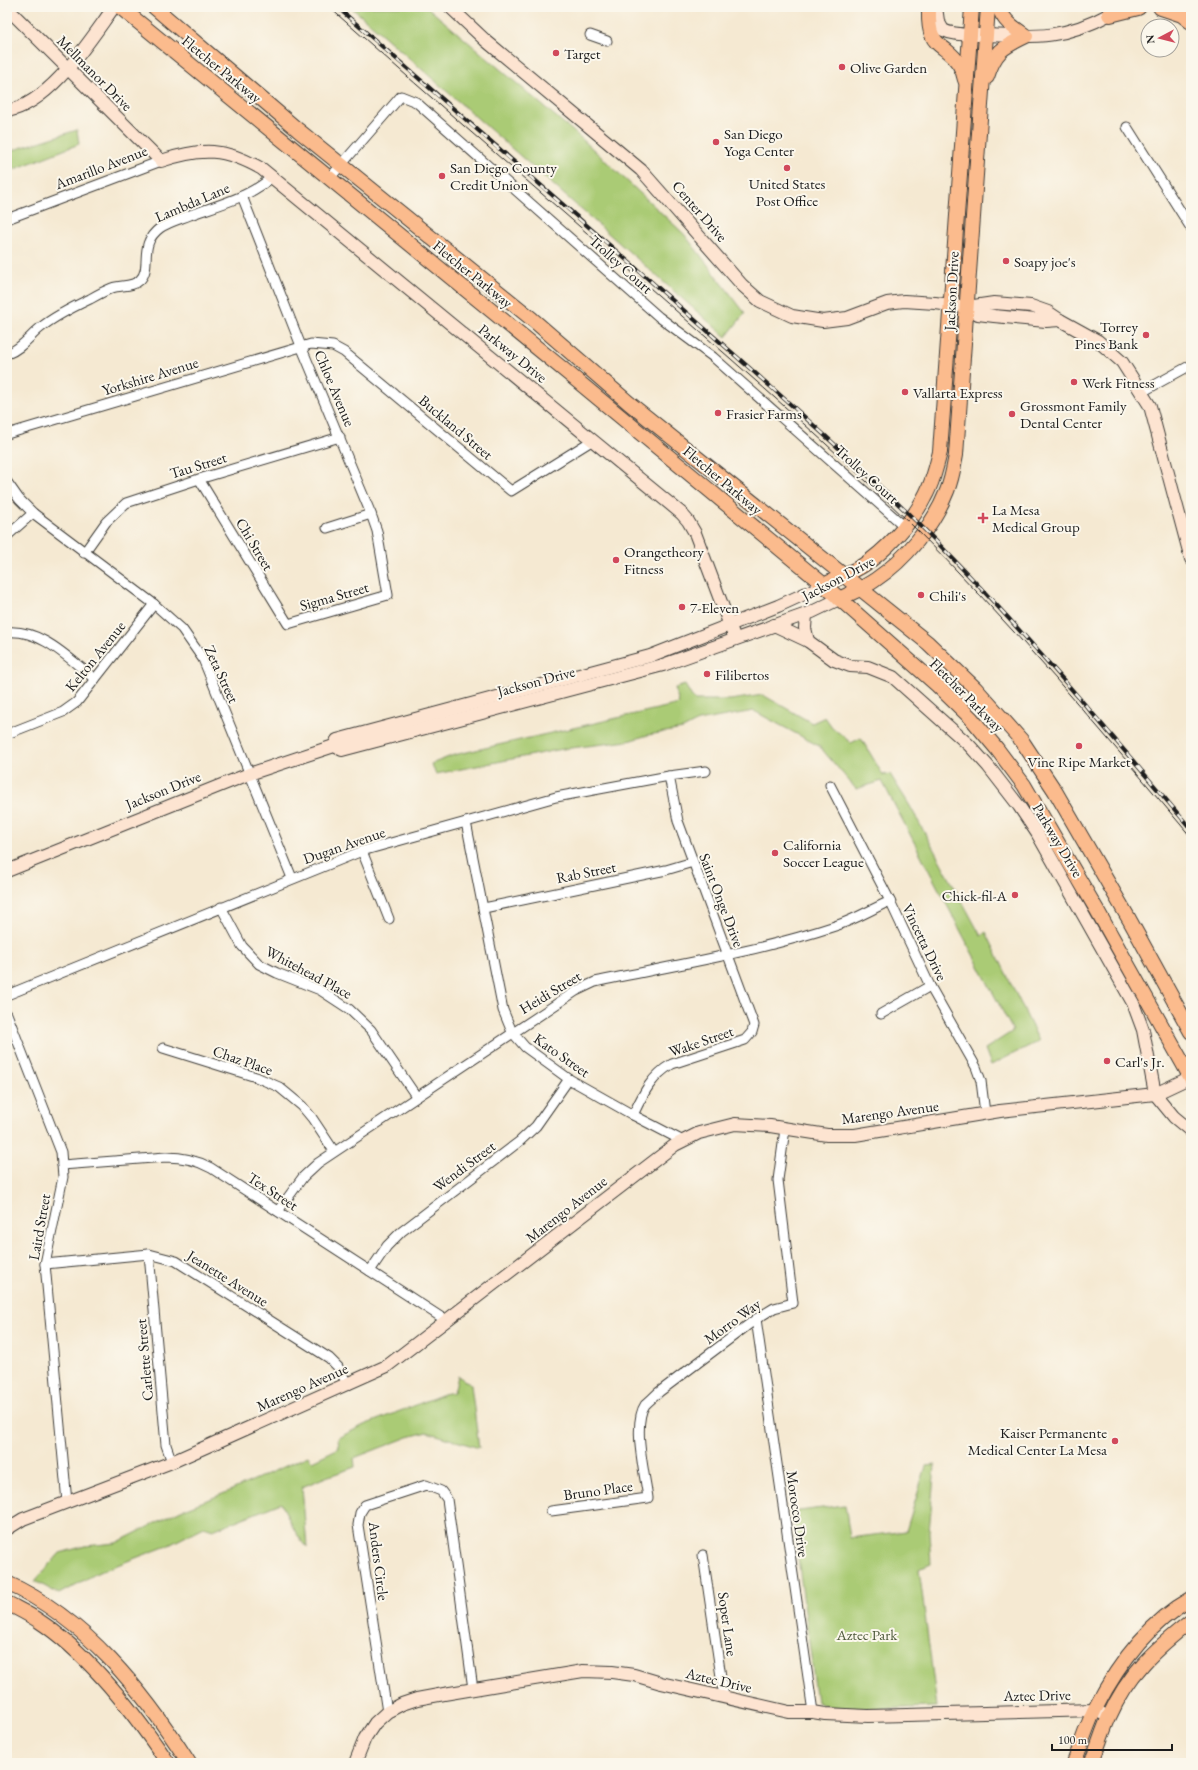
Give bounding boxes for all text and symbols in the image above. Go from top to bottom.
north arrow [1140,18,1180,58]
street label: Mellmanor Drive [53,31,137,115]
street label: Fletcher Parkway [178,31,266,107]
text: N [1143,34,1158,44]
place label: Target [564,44,601,63]
marker: Target [551,48,561,58]
place label: Olive Garden [850,58,927,77]
marker: Olive Garden [837,62,847,72]
place label: San Diego Yoga Center [724,124,794,160]
marker: San Diego Yoga Center [711,137,721,147]
street label: Amarillo Avenue [51,141,150,194]
place label: San Diego County Credit Union [450,158,557,194]
marker: United States Post Office [782,163,792,173]
marker: San Diego County Credit Union [437,171,447,181]
place label: United States Post Office [749,174,826,210]
street label: Center Drive [668,176,732,246]
street label: Lambda Lane [152,178,232,226]
street label: Trolley Court [585,230,657,298]
street label: Fletcher Parkway [429,236,517,312]
street label: Jackson Drive [939,251,963,333]
place label: Soapy joe's [1014,252,1076,271]
marker: Soapy joe's [1001,256,1011,266]
place label: Torrey Pines Bank [1075,317,1139,353]
street label: Parkway Drive [475,319,551,387]
marker: Torrey Pines Bank [1141,330,1151,340]
street label: Chloe Avenue [310,347,360,429]
street label: Yorkshire Avenue [100,352,201,400]
place label: Werk Fitness [1082,373,1155,392]
marker: Werk Fitness [1069,377,1079,387]
place label: Vallarta Express [913,383,1003,402]
marker: Vallarta Express [900,387,910,397]
street label: Buckland Street [415,391,497,464]
place label: Grossmont Family Dental Center [1020,396,1127,432]
place label: Frasier Farms [726,404,802,423]
marker: Frasier Farms [713,408,723,418]
marker: Grossmont Family Dental Center [1007,409,1017,419]
street label: Trolley Court [831,440,903,508]
street label: Fletcher Parkway [680,441,767,519]
street label: Tau Street [167,447,229,483]
place label: La Mesa Medical Group [992,500,1080,536]
marker: La Mesa Medical Group [977,512,989,524]
street label: Chi Street [232,514,278,574]
place label: Orangetheory Fitness [624,542,704,578]
street label: Jackson Drive [797,551,878,606]
marker: Orangetheory Fitness [611,555,621,565]
street label: Sigma Street [297,577,371,615]
place label: Chili's [929,586,966,605]
marker: Chili's [916,590,926,600]
place label: 7-Eleven [690,598,739,617]
marker: 7-Eleven [677,602,687,612]
street label: Kelton Avenue [61,617,129,695]
street label: Zeta Street [200,642,244,706]
street label: Fletcher Parkway [926,654,1009,737]
street label: Jackson Drive [493,662,577,701]
place label: Filibertos [715,665,769,684]
marker: Filibertos [702,669,712,679]
marker: Vine Ripe Market [1074,741,1084,751]
place label: Vine Ripe Market [1027,752,1131,771]
street label: Jackson Drive [121,766,204,814]
street label: Parkway Drive [1028,800,1088,881]
street label: Dugan Avenue [300,822,388,868]
place label: California Soccer League [783,835,864,871]
marker: California Soccer League [770,848,780,858]
street label: Saint Onge Drive [695,850,749,950]
street label: Rab Street [555,857,618,887]
place label: Chick-fil-A [942,886,1008,905]
marker: Chick-fil-A [1010,890,1020,900]
street label: Vincetta Drive [898,900,952,984]
street label: Whitehead Place [262,941,356,1003]
street label: Heidi Street [516,966,585,1018]
street label: Wake Street [666,1021,736,1061]
street label: Kato Street [530,1029,594,1081]
street label: Chaz Place [210,1041,276,1079]
place label: Carl's Jr. [1115,1052,1165,1071]
marker: Carl's Jr. [1102,1056,1112,1066]
street label: Marengo Avenue [840,1096,940,1128]
street label: Wendi Street [429,1136,499,1196]
street label: Tex Street [244,1168,302,1215]
street label: Marengo Avenue [522,1171,611,1247]
street label: Laird Street [24,1192,54,1262]
street label: Jeanette Avenue [182,1244,272,1311]
street label: Morro Way [700,1294,765,1348]
street label: Carlette Street [131,1318,157,1402]
street label: Marengo Avenue [253,1358,351,1416]
place label: Kaiser Permanente Medical Center La Mesa [968,1423,1107,1459]
marker: Kaiser Permanente Medical Center La Mesa [1110,1436,1120,1446]
street label: Morocco Drive [783,1470,813,1559]
street label: Bruno Place [562,1476,634,1504]
street label: Anders Circle [365,1519,393,1602]
street label: Soper Lane [714,1591,742,1657]
park label: Aztec Park [836,1625,898,1644]
street label: Aztec Drive [683,1663,754,1697]
street label: Aztec Drive [1002,1685,1071,1705]
scale bar [1052,1726,1172,1752]
text: 100 m [1058,1732,1088,1748]

